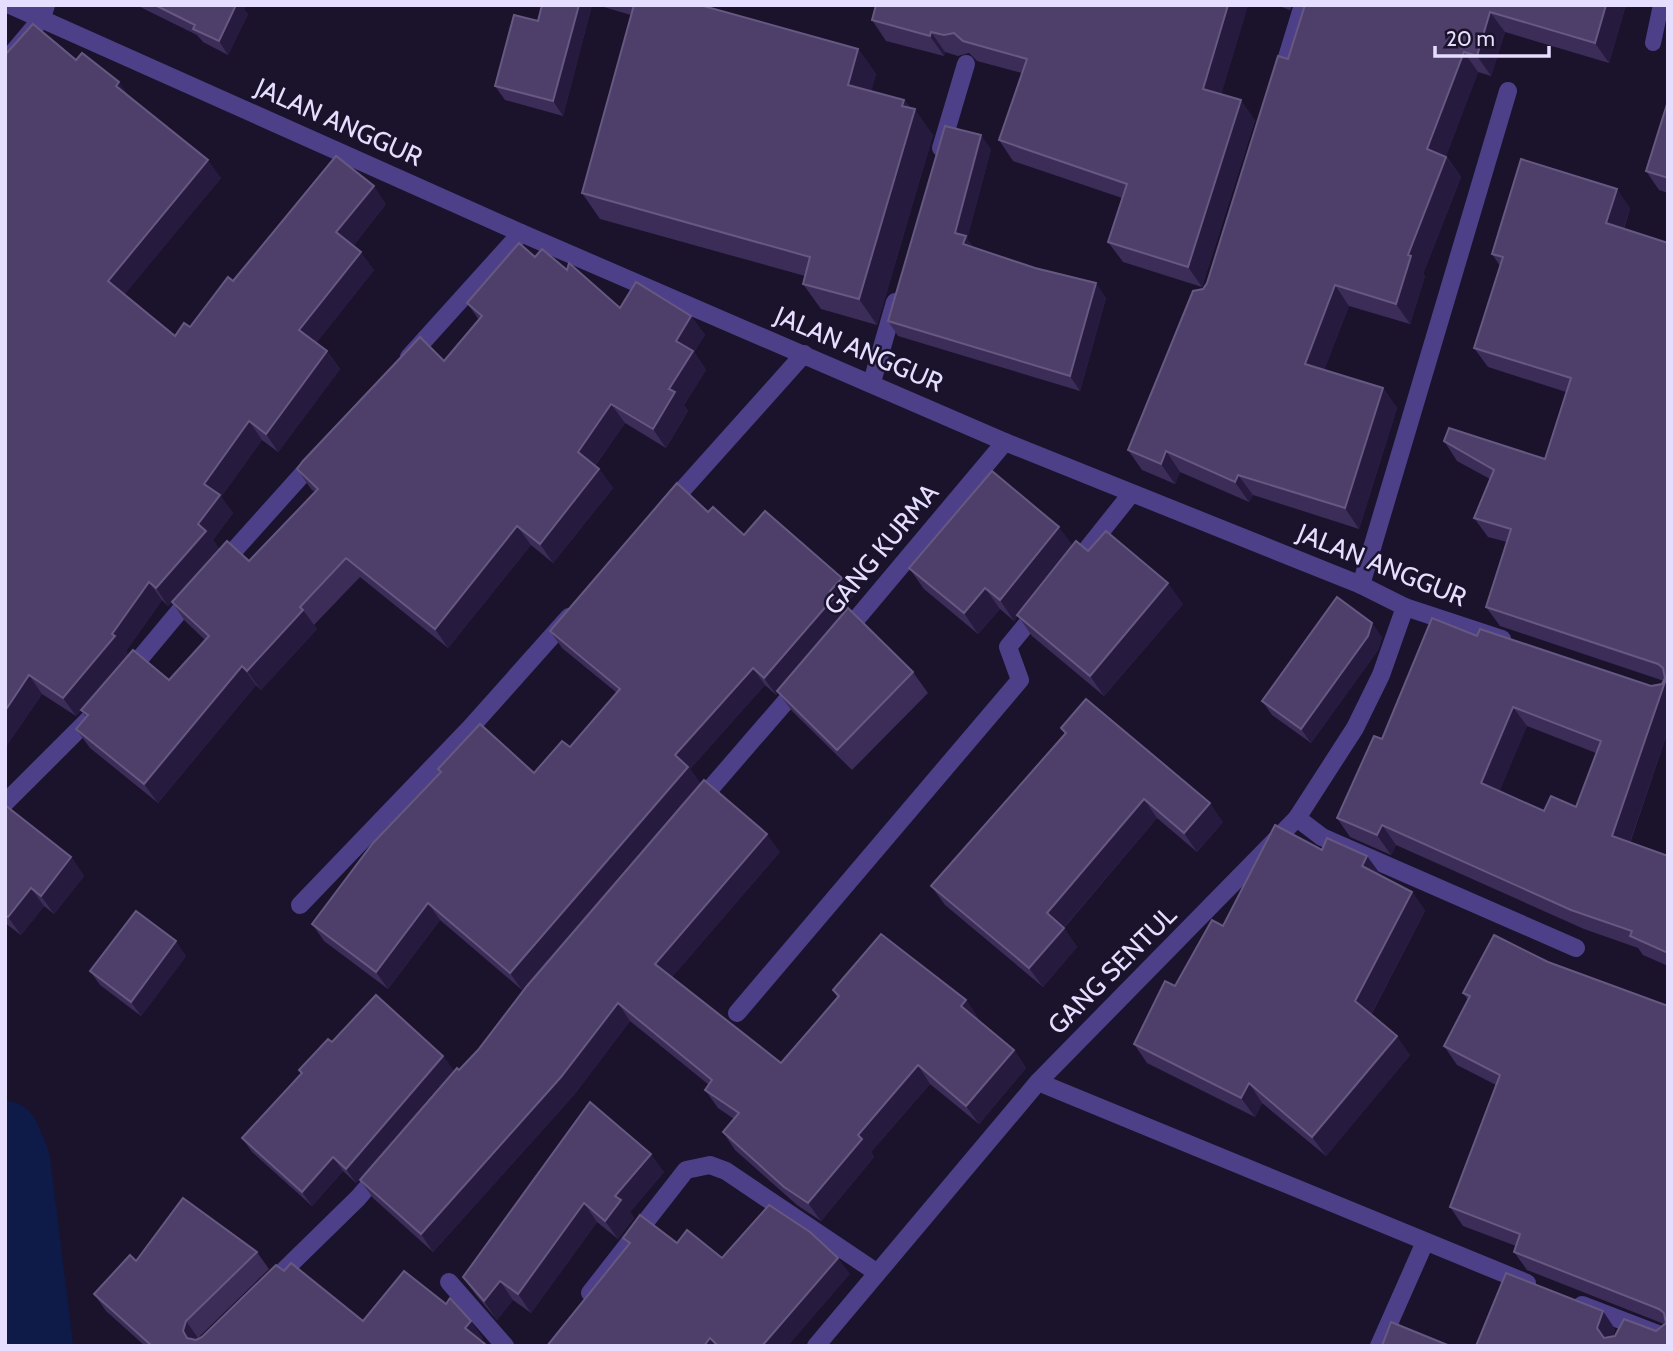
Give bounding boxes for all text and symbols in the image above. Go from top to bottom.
scale bar [1435,14,1549,58]
text: 20 m [1446,26,1495,51]
street label: JALAN ANGGUR [250,70,428,173]
street label: JALAN ANGGUR [769,299,948,399]
street label: GANG KURMA [817,477,945,621]
street label: JALAN ANGGUR [1292,516,1472,614]
street label: GANG SENTUL [1041,899,1183,1041]

